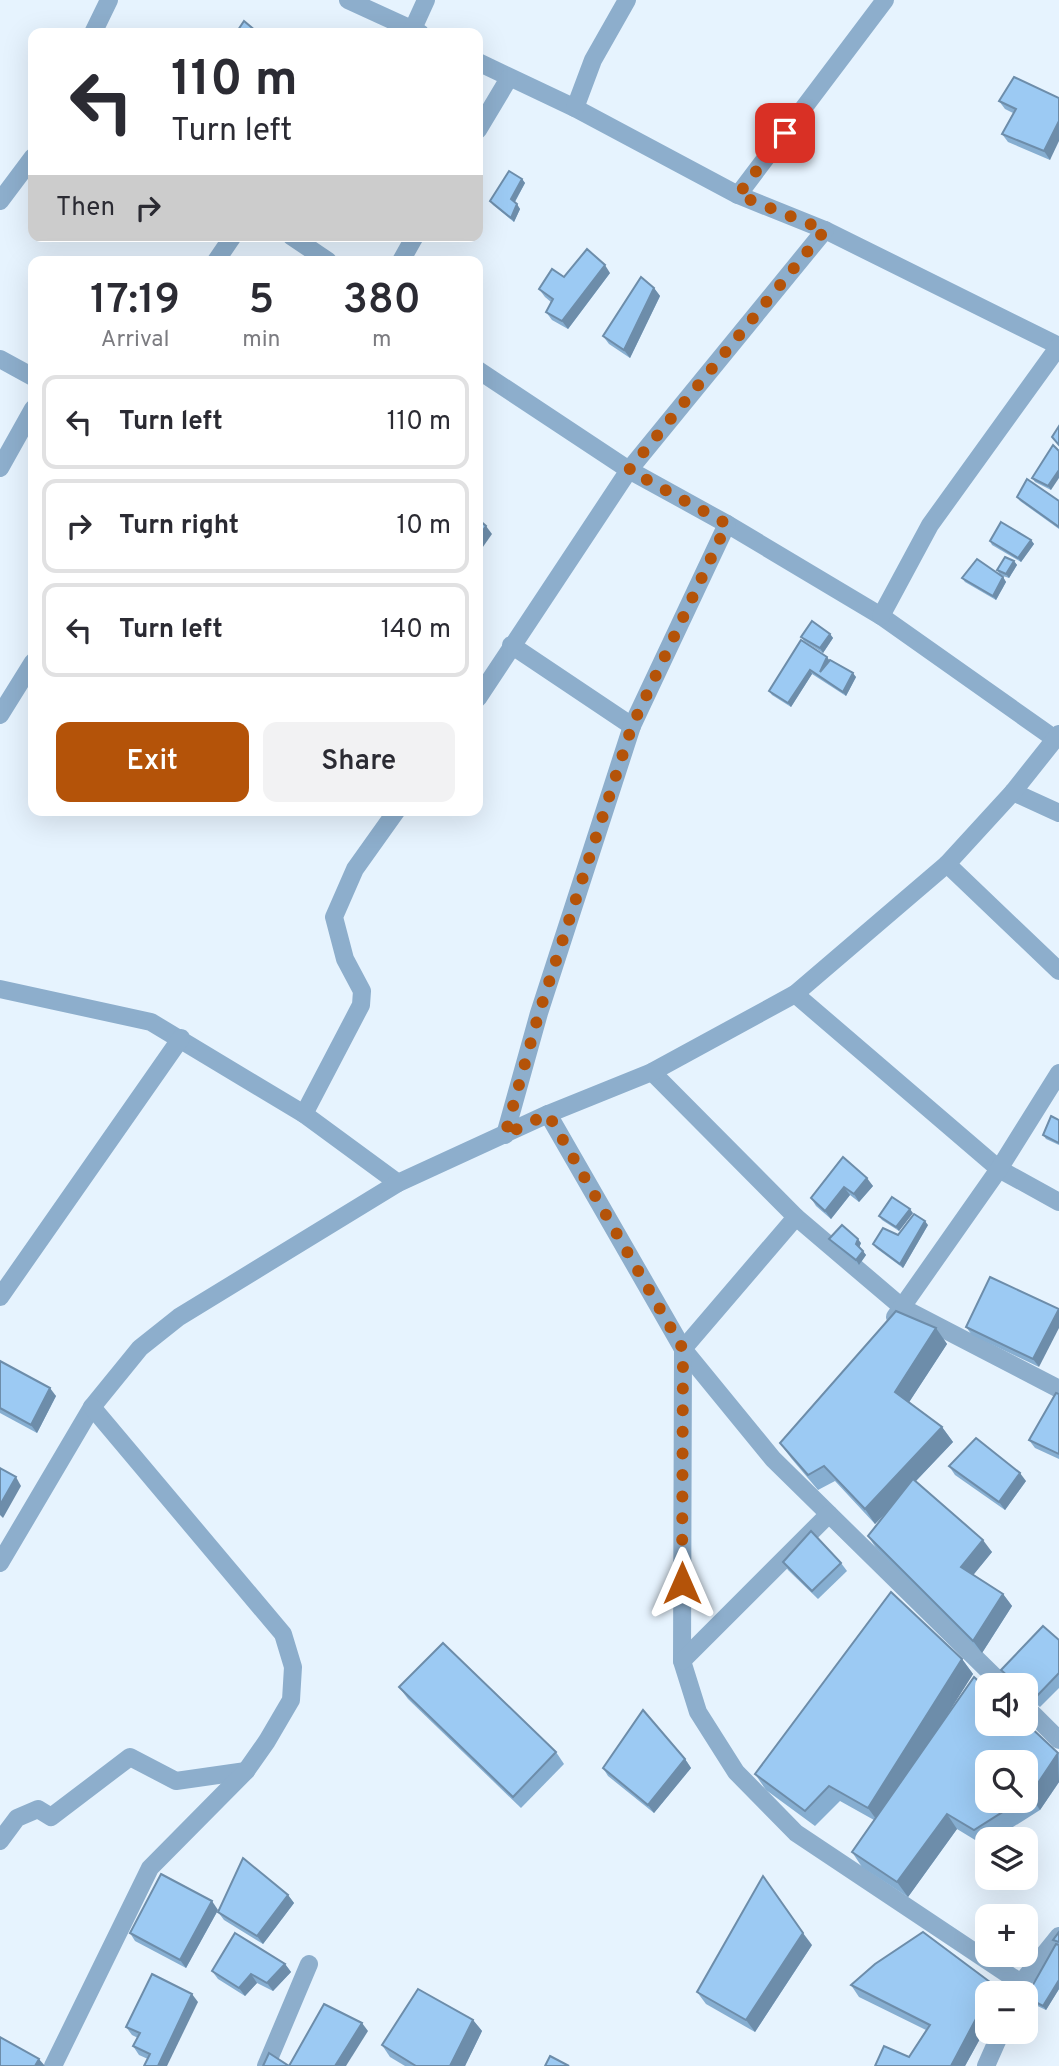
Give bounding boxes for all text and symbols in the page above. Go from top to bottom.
text: 110 m [171,51,298,113]
icon: left [56,56,147,147]
pin [755,103,815,163]
text: Turn left [171,112,292,152]
icon: arrive [766,114,804,152]
icon: right [129,189,167,227]
text: Then [56,192,115,225]
text: 17:19 [90,275,180,328]
text: 5 [248,275,274,328]
text: 380 [343,275,421,328]
text: Arrival [101,326,169,355]
text: min [242,326,281,355]
text: m [372,326,391,355]
icon: left [60,403,98,441]
text: Turn left [119,406,223,439]
text: 110 m [387,406,451,439]
icon: right [60,507,98,545]
text: Turn right [119,510,239,543]
text: 10 m [396,510,451,543]
icon: left [60,611,98,649]
text: Turn left [119,614,223,647]
text: 140 m [381,614,451,647]
button: Exit [56,722,249,802]
button: Share [263,722,455,802]
position arrow [645,1546,719,1620]
map controls [975,1673,1038,2044]
button: sound [975,1673,1038,1736]
button: search [975,1750,1038,1813]
button: layers [975,1827,1038,1890]
button: + [975,1904,1038,1967]
button: − [975,1981,1038,2044]

